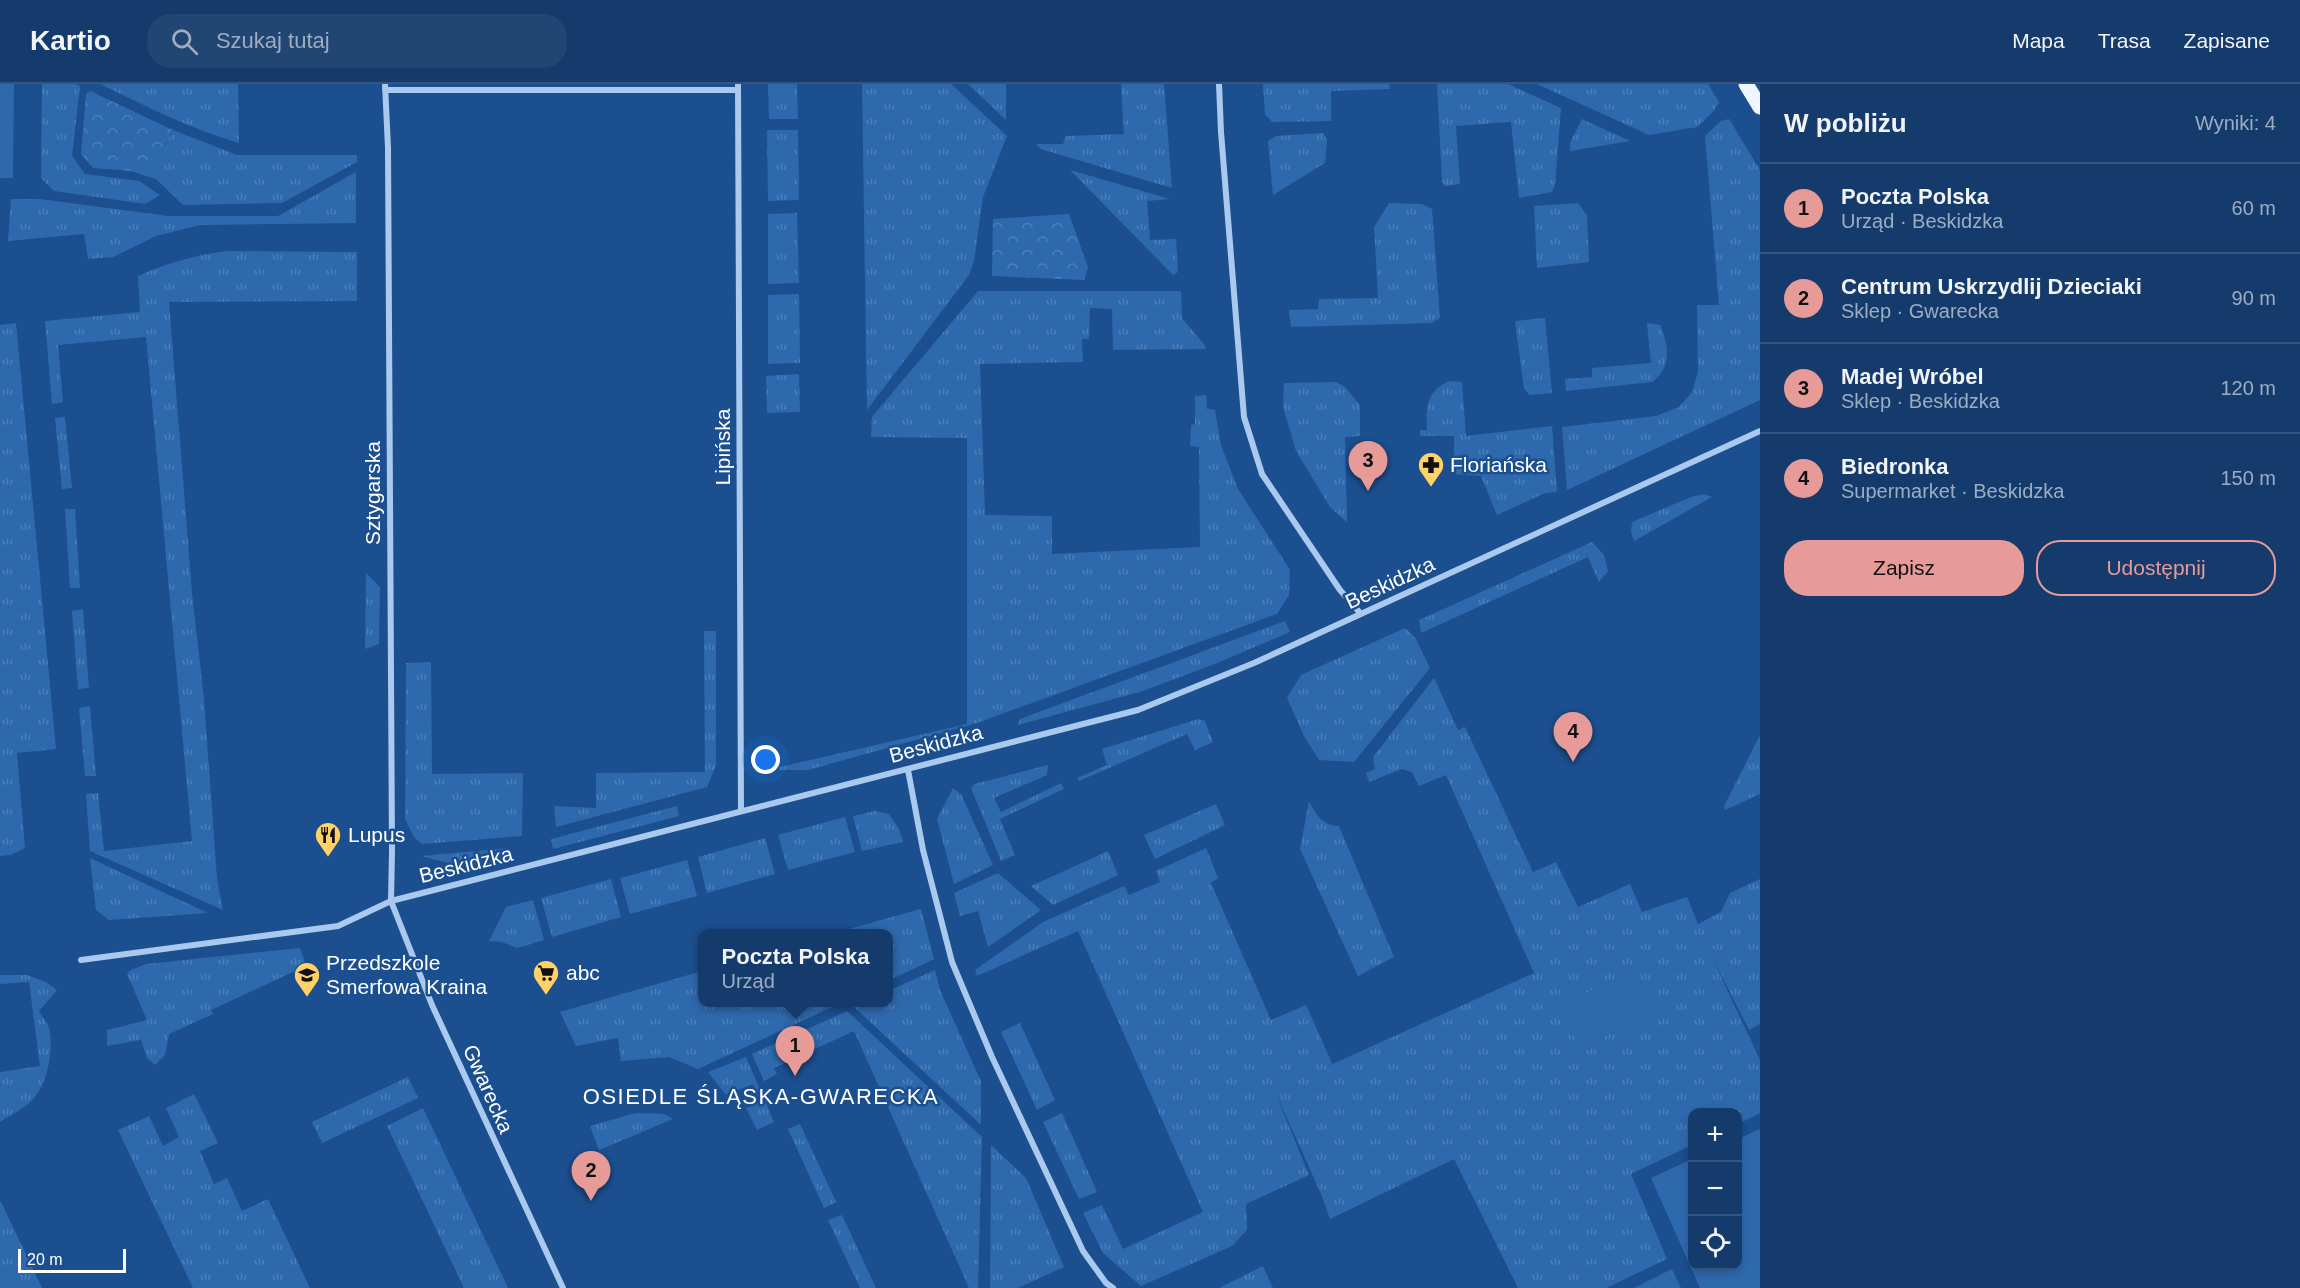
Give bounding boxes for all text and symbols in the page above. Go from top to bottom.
search box [147,14,567,68]
text: Kartio [30,25,111,56]
icon: search [168,25,201,58]
text: Szukaj tutaj [216,28,330,53]
text: Mapa [2012,29,2065,52]
text: Trasa [2098,29,2151,52]
text: Zapisane [2184,29,2270,52]
text: W pobliżu [1784,108,1907,138]
text: Wyniki: 4 [2195,112,2276,134]
text: Poczta Polska [1841,184,1989,209]
text: 1 [1798,197,1809,219]
text: 60 m [2232,197,2276,219]
text: Urząd · Beskidzka [1841,210,2003,232]
text: Centrum Uskrzydlij Dzieciaki [1841,274,2142,299]
text: 2 [1798,287,1809,309]
text: 90 m [2232,287,2276,309]
text: Sklep · Gwarecka [1841,300,1999,322]
text: Madej Wróbel [1841,364,1984,389]
text: 3 [1798,377,1809,399]
text: 120 m [2220,377,2276,399]
text: Sklep · Beskidzka [1841,390,2000,412]
street label: Lipińska [711,408,734,486]
street label: Sztygarska [361,441,384,545]
pin: 3 [1348,442,1388,491]
pharmacy icon: Floriańska [1416,450,1446,488]
place label: Floriańska [1450,453,1547,476]
text: Biedronka [1841,454,1949,479]
text: 4 [1798,467,1809,489]
text: 150 m [2220,467,2276,489]
text: Supermarket · Beskidzka [1841,480,2064,502]
button: Zapisz [1784,540,2024,596]
button: Udostępnij [2036,540,2276,596]
street label: Beskidzka [1342,552,1438,613]
pin: 4 [1554,712,1592,762]
street label: Beskidzka [887,720,985,767]
your location [751,745,780,774]
restaurant icon: Lupus [313,820,343,858]
place label: Lupus [348,823,405,846]
street label: Beskidzka [417,842,515,887]
popup [698,929,893,1007]
text: Poczta Polska [722,944,869,969]
place label: Przedszkole Smerfowa Kraina [326,951,487,998]
supermarket icon: abc [531,958,561,996]
school or university icon: Przedszkole Smerfowa Kraina [292,960,322,998]
place label: abc [566,961,600,984]
text: Urząd [722,970,775,992]
pin: 1 [776,1026,814,1076]
street label: Gwarecka [459,1041,518,1137]
district label: OSIEDLE ŚLĄSKA-GWARECKA [583,1084,939,1109]
map controls [1688,1108,1742,1270]
button: + [1688,1108,1742,1162]
pin: 2 [572,1152,610,1201]
button: − [1688,1162,1742,1216]
button: locate [1688,1216,1742,1270]
scale bar [18,1246,126,1274]
text: 20 m [27,1251,63,1268]

